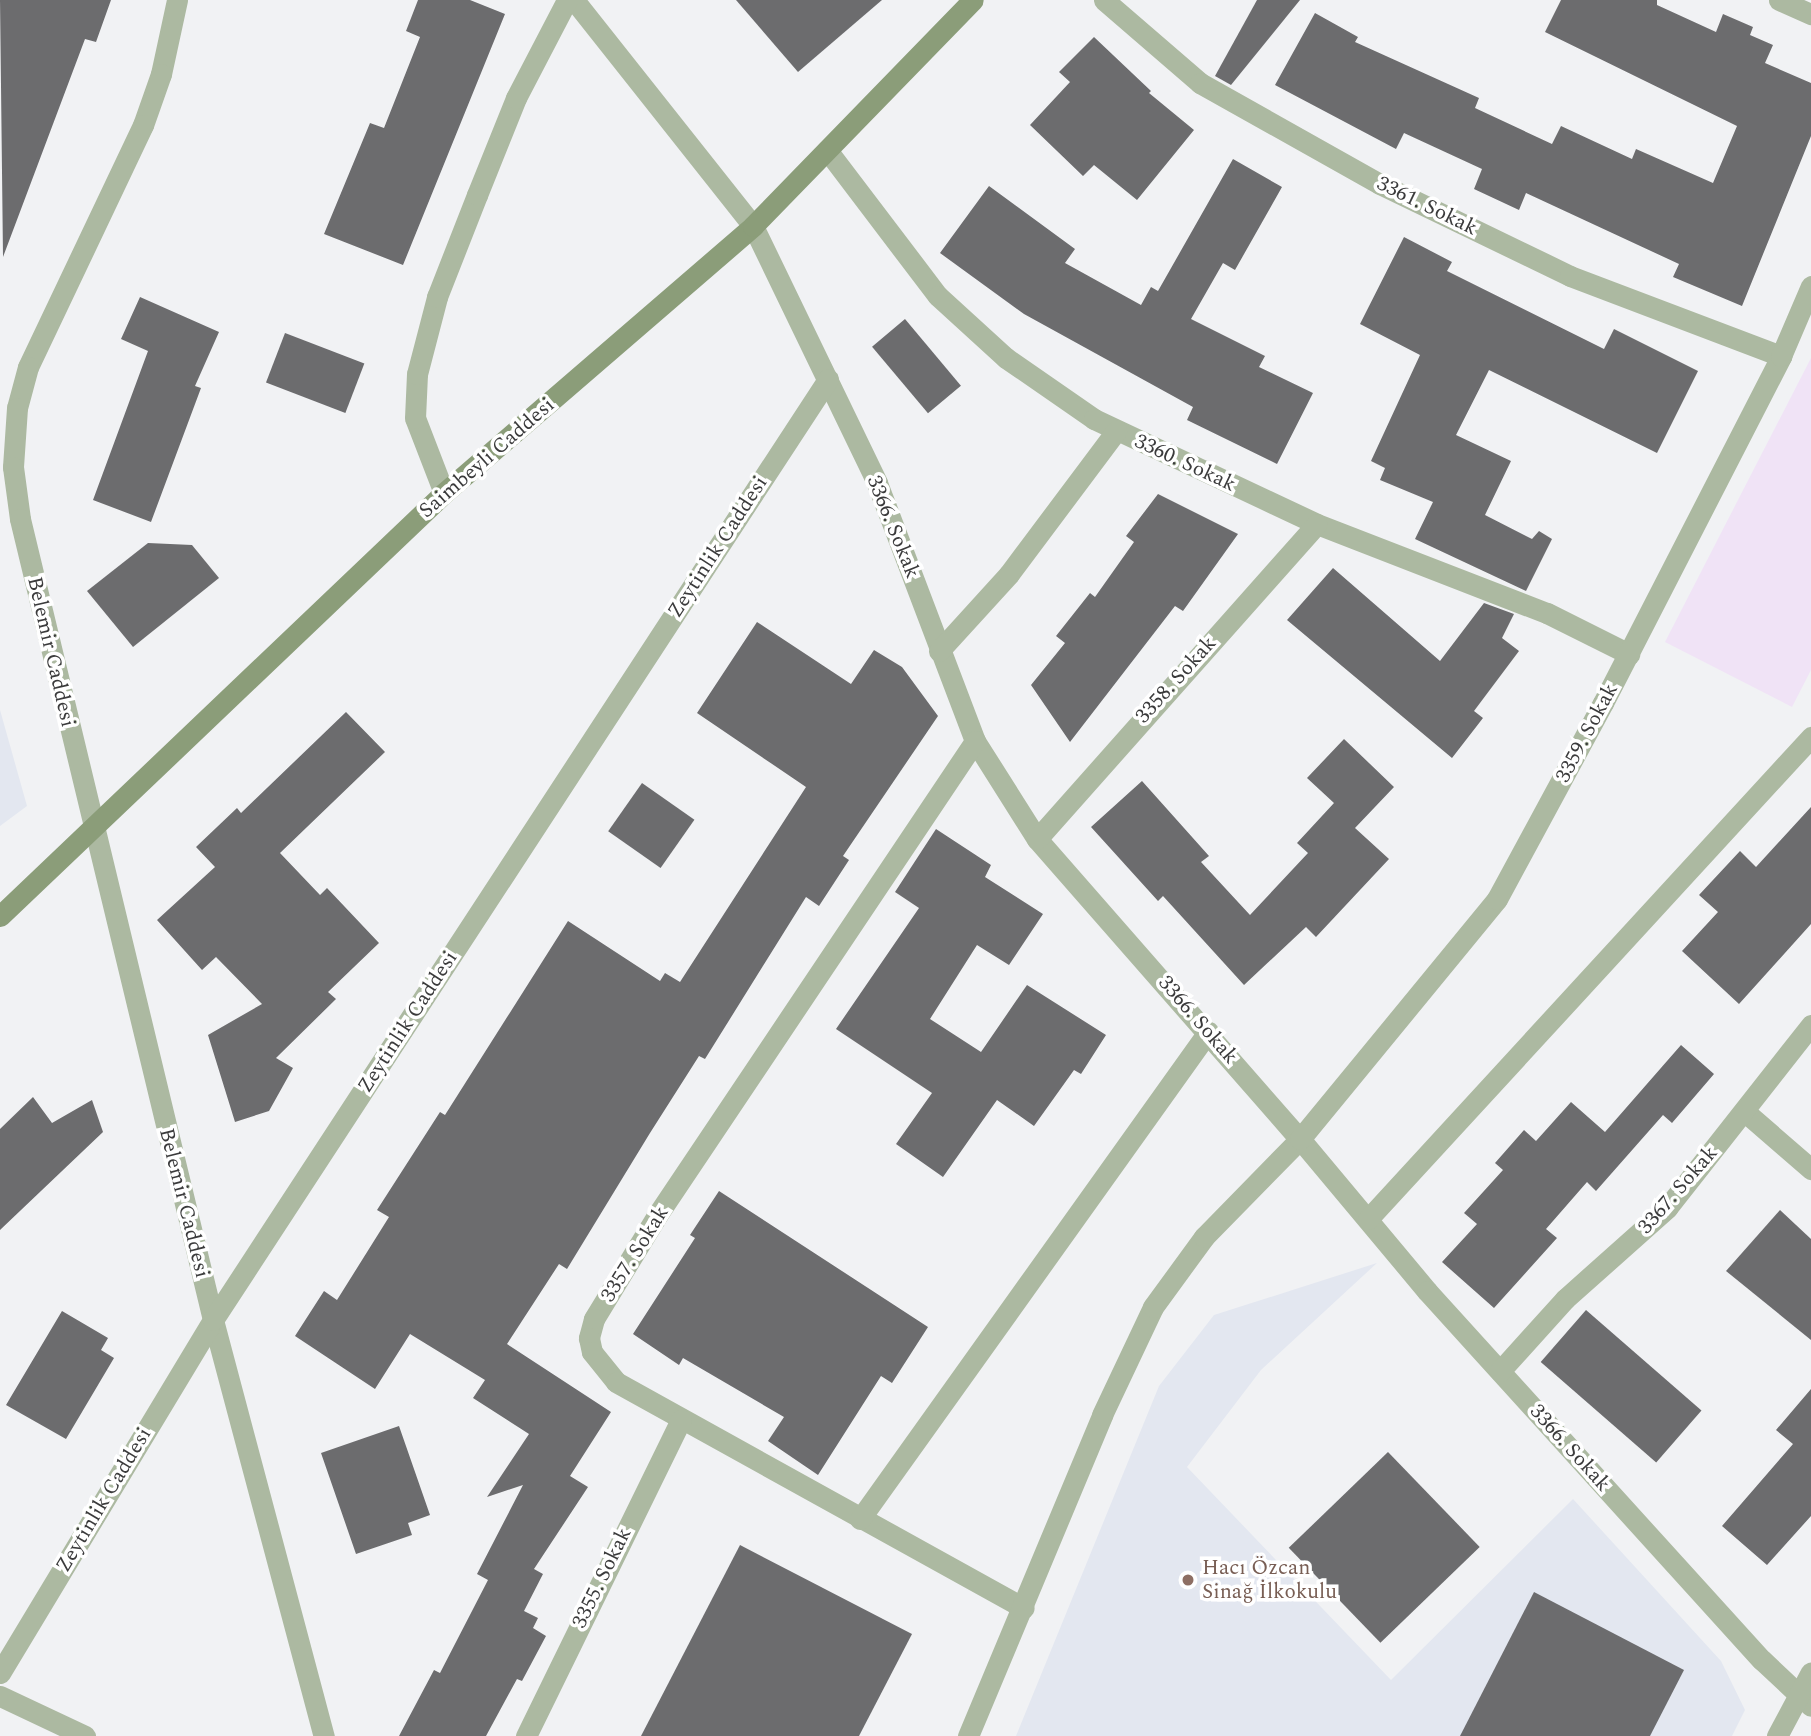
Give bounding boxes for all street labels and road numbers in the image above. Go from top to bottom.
street label: 3361. Sokak [1373,171,1481,241]
street label: Saimbeyli Caddesi [414,392,560,524]
street label: 3360. Sokak [1130,429,1240,497]
street label: Zeytinlik Caddesi [663,471,773,623]
street label: 3366. Sokak [861,472,925,582]
street label: Belemir Caddesi [21,574,81,730]
street label: 3358. Sokak [1130,631,1222,729]
street label: 3359. Sokak [1550,679,1624,787]
street label: Zeytinlik Caddesi [353,946,463,1098]
street label: 3366. Sokak [1153,971,1243,1069]
street label: Belemir Caddesi [153,1126,215,1280]
street label: 3367. Sokak [1633,1141,1723,1239]
street label: 3357. Sokak [596,1201,674,1307]
street label: 3366. Sokak [1524,1399,1616,1497]
street label: Zeytinlik Caddesi [51,1423,157,1577]
street label: 3355. Sokak [567,1524,637,1632]

